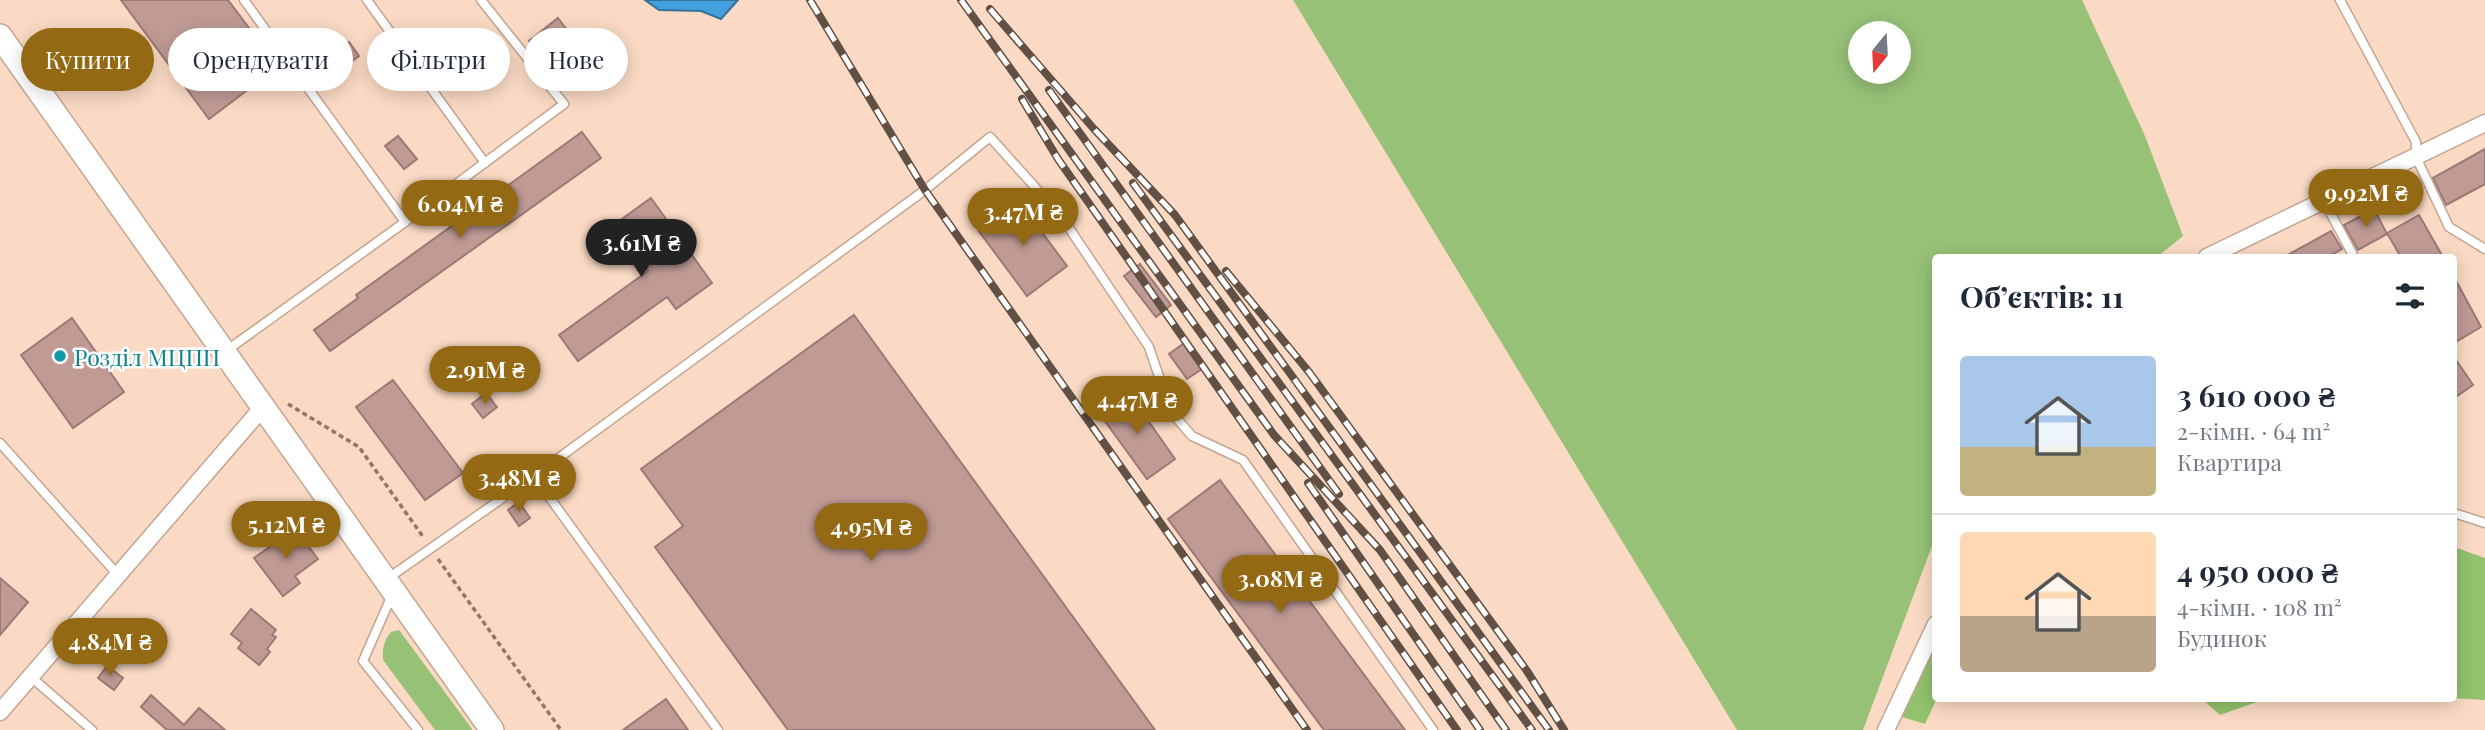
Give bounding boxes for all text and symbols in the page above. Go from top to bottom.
north arrow [1848,21,1911,84]
map controls [1848,21,1911,84]
chip: Купити [21,28,154,91]
chip: Орендувати [168,28,353,91]
chip: Фільтри [367,28,510,91]
chip: Нове [524,28,628,91]
pin: 9.92M ₴ [2301,170,2431,229]
text: 9.92M ₴ [2325,176,2407,207]
pin: 6.04M ₴ [395,180,525,240]
text: 6.04M ₴ [417,187,503,218]
pin: 3.47M ₴ [958,188,1088,248]
text: 3.47M ₴ [983,195,1063,226]
pin: 3.61M ₴ [576,219,706,279]
text: 3.61M ₴ [602,226,680,257]
text: Об’єктів: 11 [1960,276,2124,316]
icon: filters [2391,277,2429,315]
place label: Розділ МЦПП [74,341,220,372]
pin: 2.91M ₴ [420,346,550,406]
marker: Розділ МЦПП [52,348,68,364]
text: 2.91M ₴ [445,353,525,384]
text: 3 610 000 ₴ [2177,375,2335,415]
pin: 4.47M ₴ [1072,376,1202,436]
text: 4.47M ₴ [1097,383,1177,414]
icon: home [2016,384,2100,468]
text: 2-кімн. · 64 m² [2177,415,2330,446]
text: Квартира [2177,446,2282,477]
pin: 3.48M ₴ [454,454,584,514]
text: 3.48M ₴ [478,461,560,492]
pin: 5.12M ₴ [221,502,351,561]
pin: 4.95M ₴ [806,504,936,563]
text: 5.12M ₴ [247,508,325,539]
text: 4.95M ₴ [831,510,911,541]
text: 4 950 000 ₴ [2177,551,2338,591]
pin: 3.08M ₴ [1215,556,1345,615]
icon: home [2016,560,2100,644]
text: 3.08M ₴ [1238,562,1322,593]
text: 4-кімн. · 108 m² [2177,591,2342,622]
pin: 4.84M ₴ [45,618,175,678]
text: Будинок [2177,622,2267,653]
text: 4.84M ₴ [69,625,151,656]

